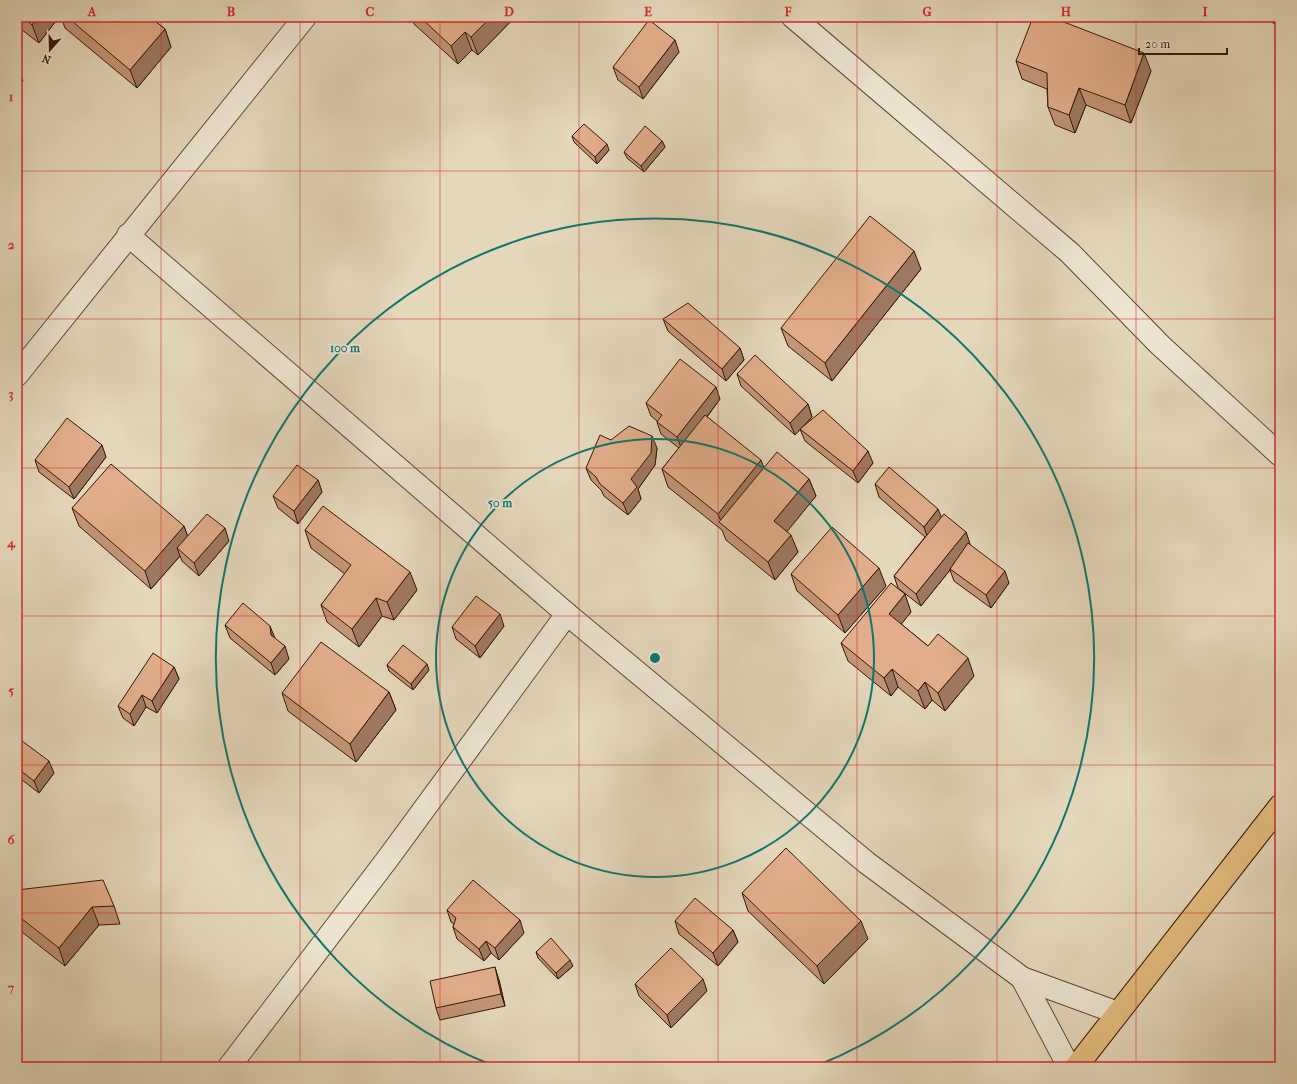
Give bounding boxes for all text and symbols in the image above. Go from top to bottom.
text: A [87,4,97,19]
text: B [227,4,236,19]
text: C [366,4,375,19]
text: D [504,4,514,19]
text: E [644,4,652,19]
text: F [784,4,792,19]
text: G [922,4,932,19]
text: H [1061,4,1072,19]
text: I [1202,4,1208,19]
north arrow [30,30,70,70]
scale bar [1139,30,1227,56]
text: 20 m [1145,37,1170,51]
text: N [40,51,53,66]
text: 1 [9,89,14,104]
text: 2 [8,237,15,252]
text: 100 m [330,341,361,355]
text: 3 [8,386,14,402]
text: 50 m [488,496,513,510]
text: 4 [6,535,16,551]
centre of rings [648,651,662,665]
text: 5 [8,683,14,698]
text: 6 [7,832,15,847]
text: 7 [7,980,15,995]

